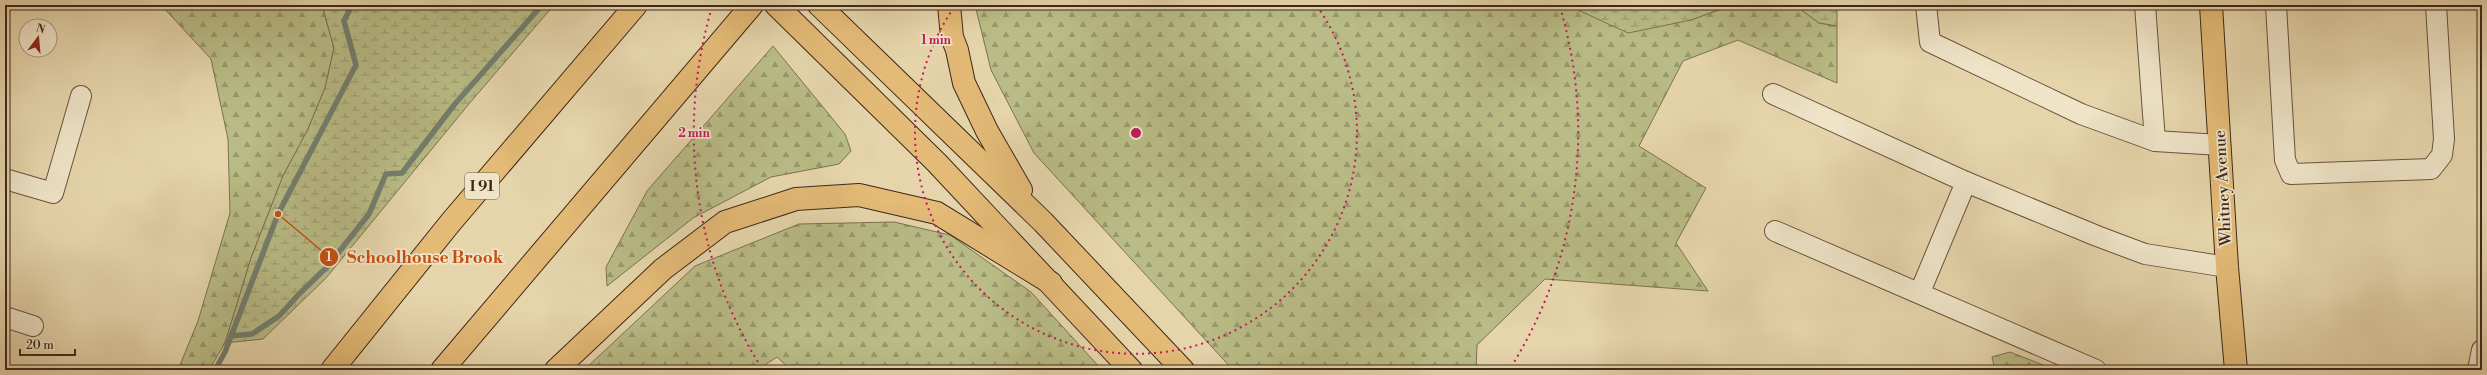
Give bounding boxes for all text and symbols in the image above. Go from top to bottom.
north arrow [18,18,58,58]
text: N [34,21,47,37]
text: 1 min [921,33,952,48]
text: 2 min [678,126,710,141]
centre of rings [1129,126,1143,140]
street label: Whitney Avenue [2210,129,2236,247]
road number: I 91 [465,173,499,199]
callout: Schoolhouse Brook [319,243,511,272]
text: Schoolhouse Brook [347,247,504,269]
text: 1 [326,250,332,265]
scale bar [20,331,75,357]
text: 20 m [26,338,54,353]

